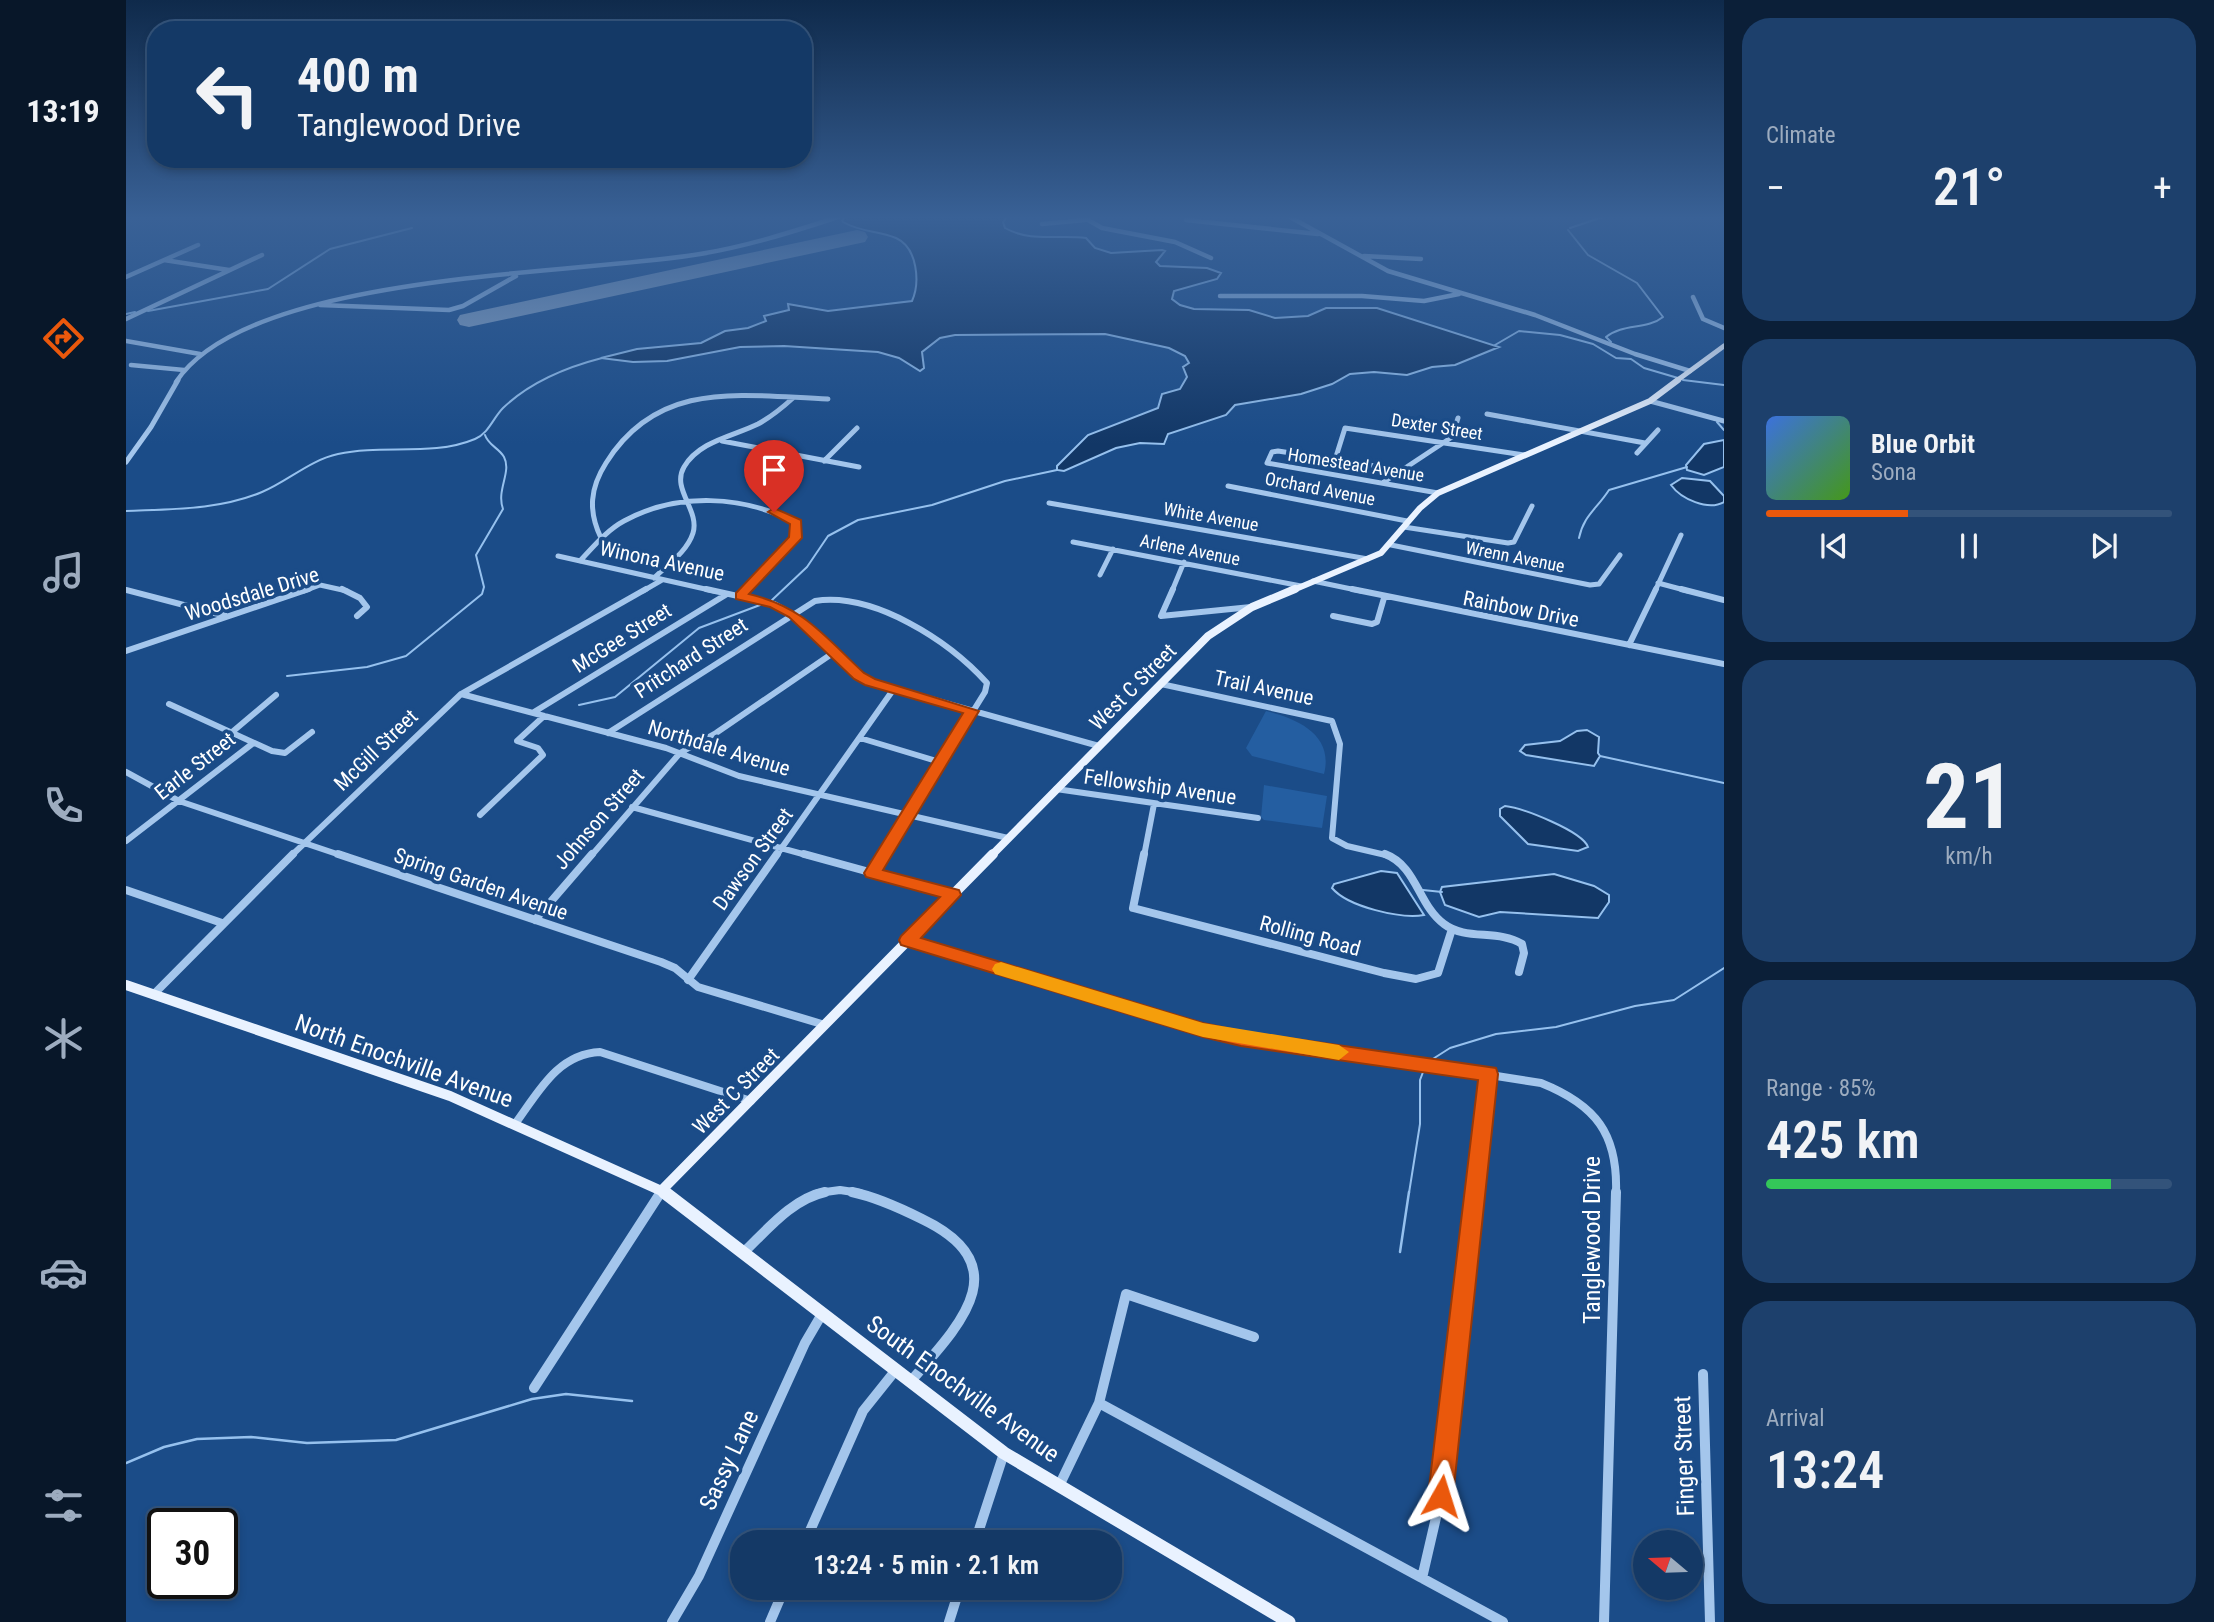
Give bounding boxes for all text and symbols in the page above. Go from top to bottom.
text: 400 m [297,47,419,104]
icon: left [182,49,273,140]
text: 13:19 [26,92,100,130]
text: Tanglewood Drive [297,106,521,144]
text: Climate [1766,122,1836,149]
text: 21° [1933,157,2005,218]
text: − [1766,166,1785,210]
text: + [2153,166,2172,210]
icon: directions [39,314,88,363]
street label: Dexter Street [1390,409,1484,444]
text: Blue Orbit [1871,429,1975,459]
pin [744,440,804,512]
street label: Homestead Avenue [1286,443,1426,486]
icon: arrive [755,451,793,489]
text: Sona [1871,459,1917,486]
street label: Orchard Avenue [1263,468,1377,509]
street label: White Avenue [1162,498,1260,535]
icon: previous [1815,527,1853,565]
icon: pause [1950,527,1988,565]
icon: next [2085,527,2123,565]
street label: Arlene Avenue [1138,530,1242,570]
street label: Winona Avenue [597,536,727,586]
street label: Wrenn Avenue [1464,537,1567,576]
icon: music [39,548,88,597]
street label: Woodsdale Drive [182,562,322,626]
street label: Rainbow Drive [1461,586,1581,632]
street label: McGee Street [568,598,676,678]
street label: Pritchard Street [630,613,752,703]
street label: West C Street [1085,639,1181,735]
street label: Trail Avenue [1212,666,1316,710]
street label: McGill Street [329,704,423,796]
street label: Northdale Avenue [645,715,793,781]
street label: Earle Street [150,727,240,805]
text: 21 [1923,744,2015,850]
street label: Johnson Street [549,764,649,874]
street label: Fellowship Avenue [1082,764,1238,810]
icon: phone [39,781,88,830]
street label: Dawson Street [708,803,798,915]
street label: Spring Garden Avenue [391,843,571,925]
text: km/h [1945,843,1993,870]
street label: Rolling Road [1257,911,1363,961]
street label: North Enochville Avenue [291,1009,517,1113]
icon: climate [39,1014,88,1063]
street label: West C Street [688,1043,784,1139]
text: Range · 85% [1766,1075,1876,1102]
text: 425 km [1766,1110,1920,1171]
street label: Tanglewood Drive [1578,1156,1606,1324]
icon: car [39,1248,88,1297]
street label: South Enochville Avenue [861,1310,1065,1468]
street label: Finger Street [1668,1395,1700,1517]
text: Arrival [1766,1405,1825,1432]
street label: Sassy Lane [694,1406,764,1514]
text: 13:24 [1766,1440,1884,1501]
position arrow [1404,1459,1478,1533]
icon: filters [39,1481,88,1530]
speed limit sign: 30 [147,1508,238,1599]
north arrow [1633,1530,1703,1600]
map controls [1633,1530,1703,1600]
text: 13:24 · 5 min · 2.1 km [813,1550,1039,1580]

